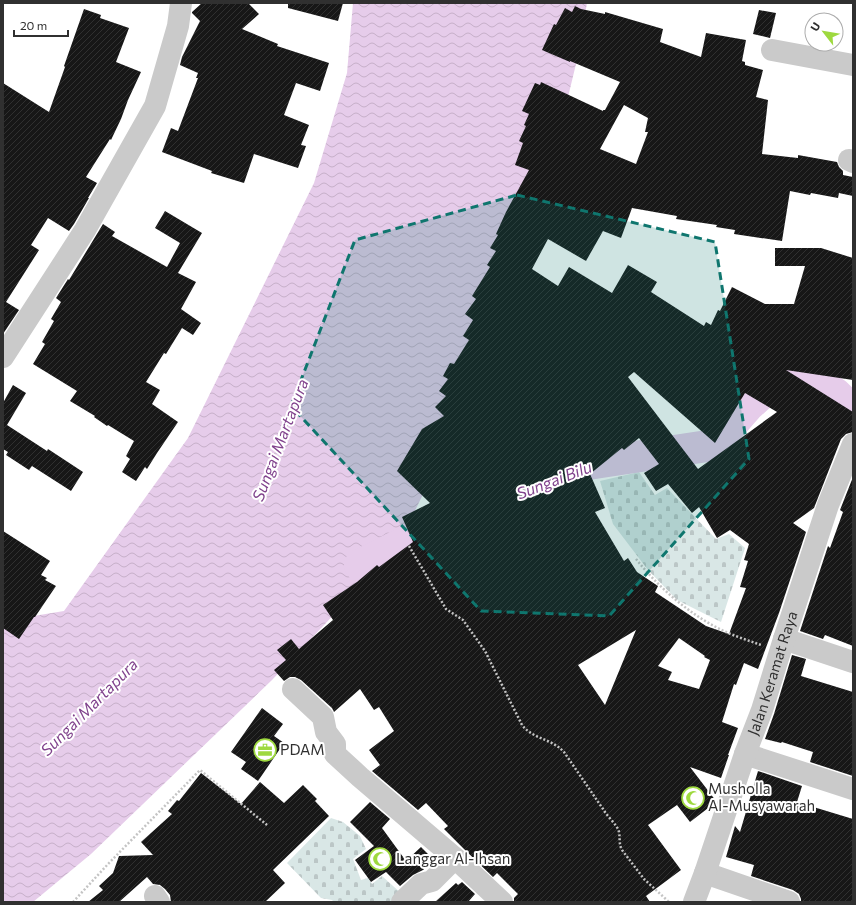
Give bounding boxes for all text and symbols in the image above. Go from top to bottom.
scale bar [14,12,68,38]
north arrow [804,12,844,52]
text: 20 m [20,18,47,32]
text: U [807,20,823,33]
water label: Sungai Martapura [247,376,312,504]
water label: Sungai Bilu [514,456,594,503]
street label: Jalan Keramat Raya [743,609,801,738]
water label: Sungai Martapura [36,654,141,759]
office icon: PDAM [252,737,278,763]
place label: PDAM [280,740,325,758]
place label: Musholla Al-Musyawarah [708,779,815,814]
mosque icon: Musholla Al-Musyawarah [680,785,706,811]
mosque icon: Langgar Al-Ihsan [367,846,393,872]
place label: Langgar Al-Ihsan [396,849,510,867]

